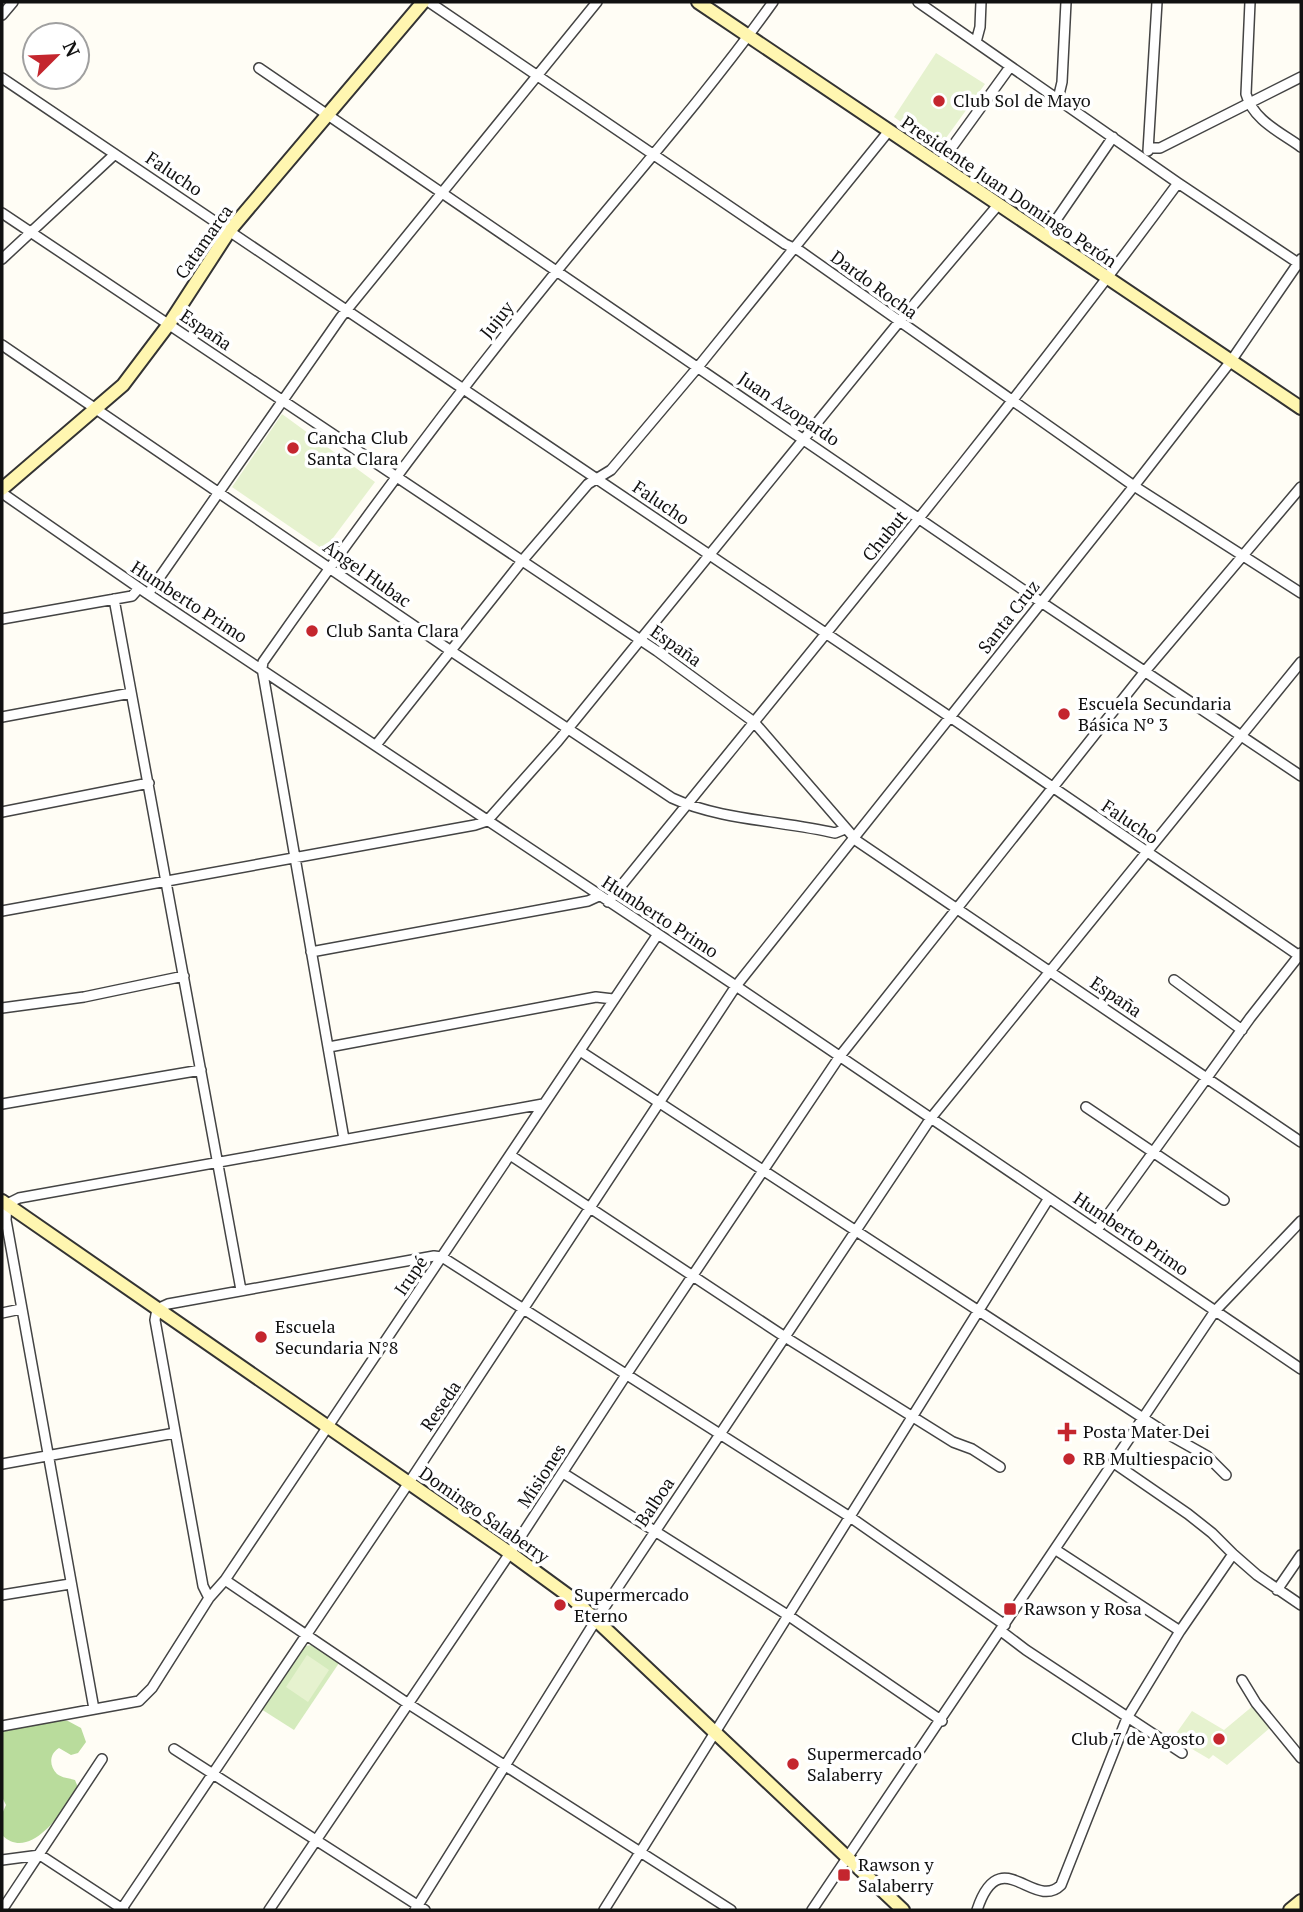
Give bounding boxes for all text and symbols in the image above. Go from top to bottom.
north arrow [21,21,91,91]
text: N [58,37,87,61]
place label: Club Sol de Mayo [953,88,1091,112]
marker: Club Sol de Mayo [931,93,947,109]
street label: Presidente Juan Domingo Perón [897,110,1122,273]
street label: Falucho [142,145,208,201]
street label: Catamarca [169,200,238,283]
street label: Dardo Rocha [826,244,923,324]
street label: Jujuy [474,295,519,343]
street label: España [176,303,237,355]
street label: Juan Azopardo [734,365,845,451]
place label: Cancha Club Santa Clara [307,425,408,470]
marker: Cancha Club Santa Clara [285,440,301,456]
street label: Falucho [629,474,695,530]
street label: Chubut [856,505,912,566]
street label: Ángel Hubac [319,534,416,612]
street label: Humberto Primo [127,555,252,648]
street label: Santa Cruz [972,575,1045,658]
place label: Club Santa Clara [326,618,459,642]
street label: España [646,619,707,671]
marker: Club Santa Clara [304,623,320,639]
place label: Escuela Secundaria Básica Nº 3 [1078,691,1232,736]
marker: Escuela Secundaria Básica Nº 3 [1056,706,1072,722]
street label: Falucho [1098,793,1164,849]
street label: Humberto Primo [598,870,723,963]
street label: España [1086,970,1147,1022]
street label: Humberto Primo [1069,1186,1194,1281]
street label: Irupé [388,1251,432,1300]
place label: Escuela Secundaria N°8 [275,1314,398,1359]
marker: Escuela Secundaria N°8 [253,1329,269,1345]
street label: Reseda [415,1375,466,1435]
place label: Posta Mater Dei [1083,1419,1210,1443]
marker: Posta Mater Dei [1057,1422,1077,1442]
street label: Misiones [512,1439,571,1512]
place label: RB Multiespacio [1083,1446,1213,1470]
marker: RB Multiespacio [1061,1451,1077,1467]
street label: Domingo Salaberry [415,1460,555,1569]
street label: Balboa [629,1472,679,1531]
place label: Supermercado Eterno [574,1582,689,1627]
place label: Rawson y Rosa [1024,1596,1142,1620]
marker: Supermercado Eterno [552,1597,568,1613]
marker: Rawson y Rosa [1002,1601,1018,1617]
place label: Club 7 de Agosto [1071,1726,1205,1750]
marker: Club 7 de Agosto [1211,1731,1227,1747]
place label: Supermercado Salaberry [807,1741,922,1786]
marker: Supermercado Salaberry [785,1756,801,1772]
place label: Rawson y Salaberry [858,1852,934,1897]
marker: Rawson y Salaberry [836,1867,852,1883]

